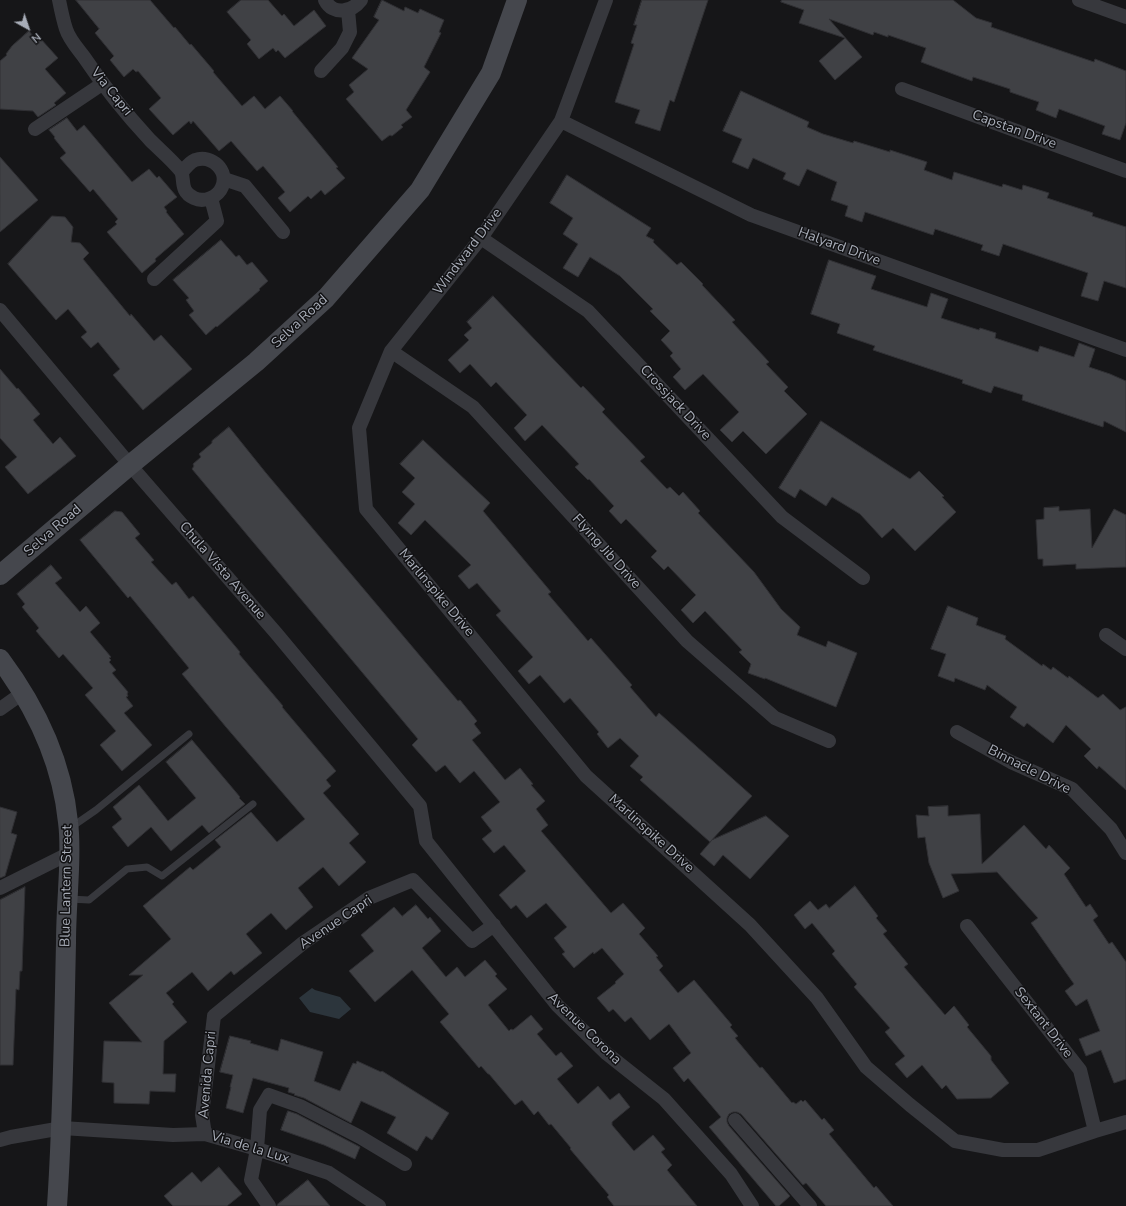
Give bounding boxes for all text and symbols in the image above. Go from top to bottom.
north arrow [8,8,48,48]
text: N [28,29,44,46]
street label: Via Capri [87,65,135,119]
street label: Capstan Drive [970,107,1058,153]
street label: Windward Drive [430,206,506,298]
street label: Halyard Drive [796,224,882,270]
street label: Selva Road [268,292,332,352]
street label: Crossjack Drive [636,362,714,444]
street label: Selva Road [21,501,85,561]
street label: Flying Jib Drive [568,511,644,593]
street label: Chula Vista Avenue [175,519,269,623]
street label: Marlinspike Drive [395,546,477,640]
street label: Binnacle Drive [985,742,1073,798]
street label: Marlinspike Drive [605,791,697,877]
street label: Blue Lantern Street [58,825,76,947]
street label: Avenue Capri [296,892,376,954]
street label: Sextant Drive [1010,984,1076,1062]
street label: Avenue Corona [544,990,624,1068]
street label: Avenida Capri [196,1031,220,1119]
street label: Via de la Lux [209,1128,291,1168]

